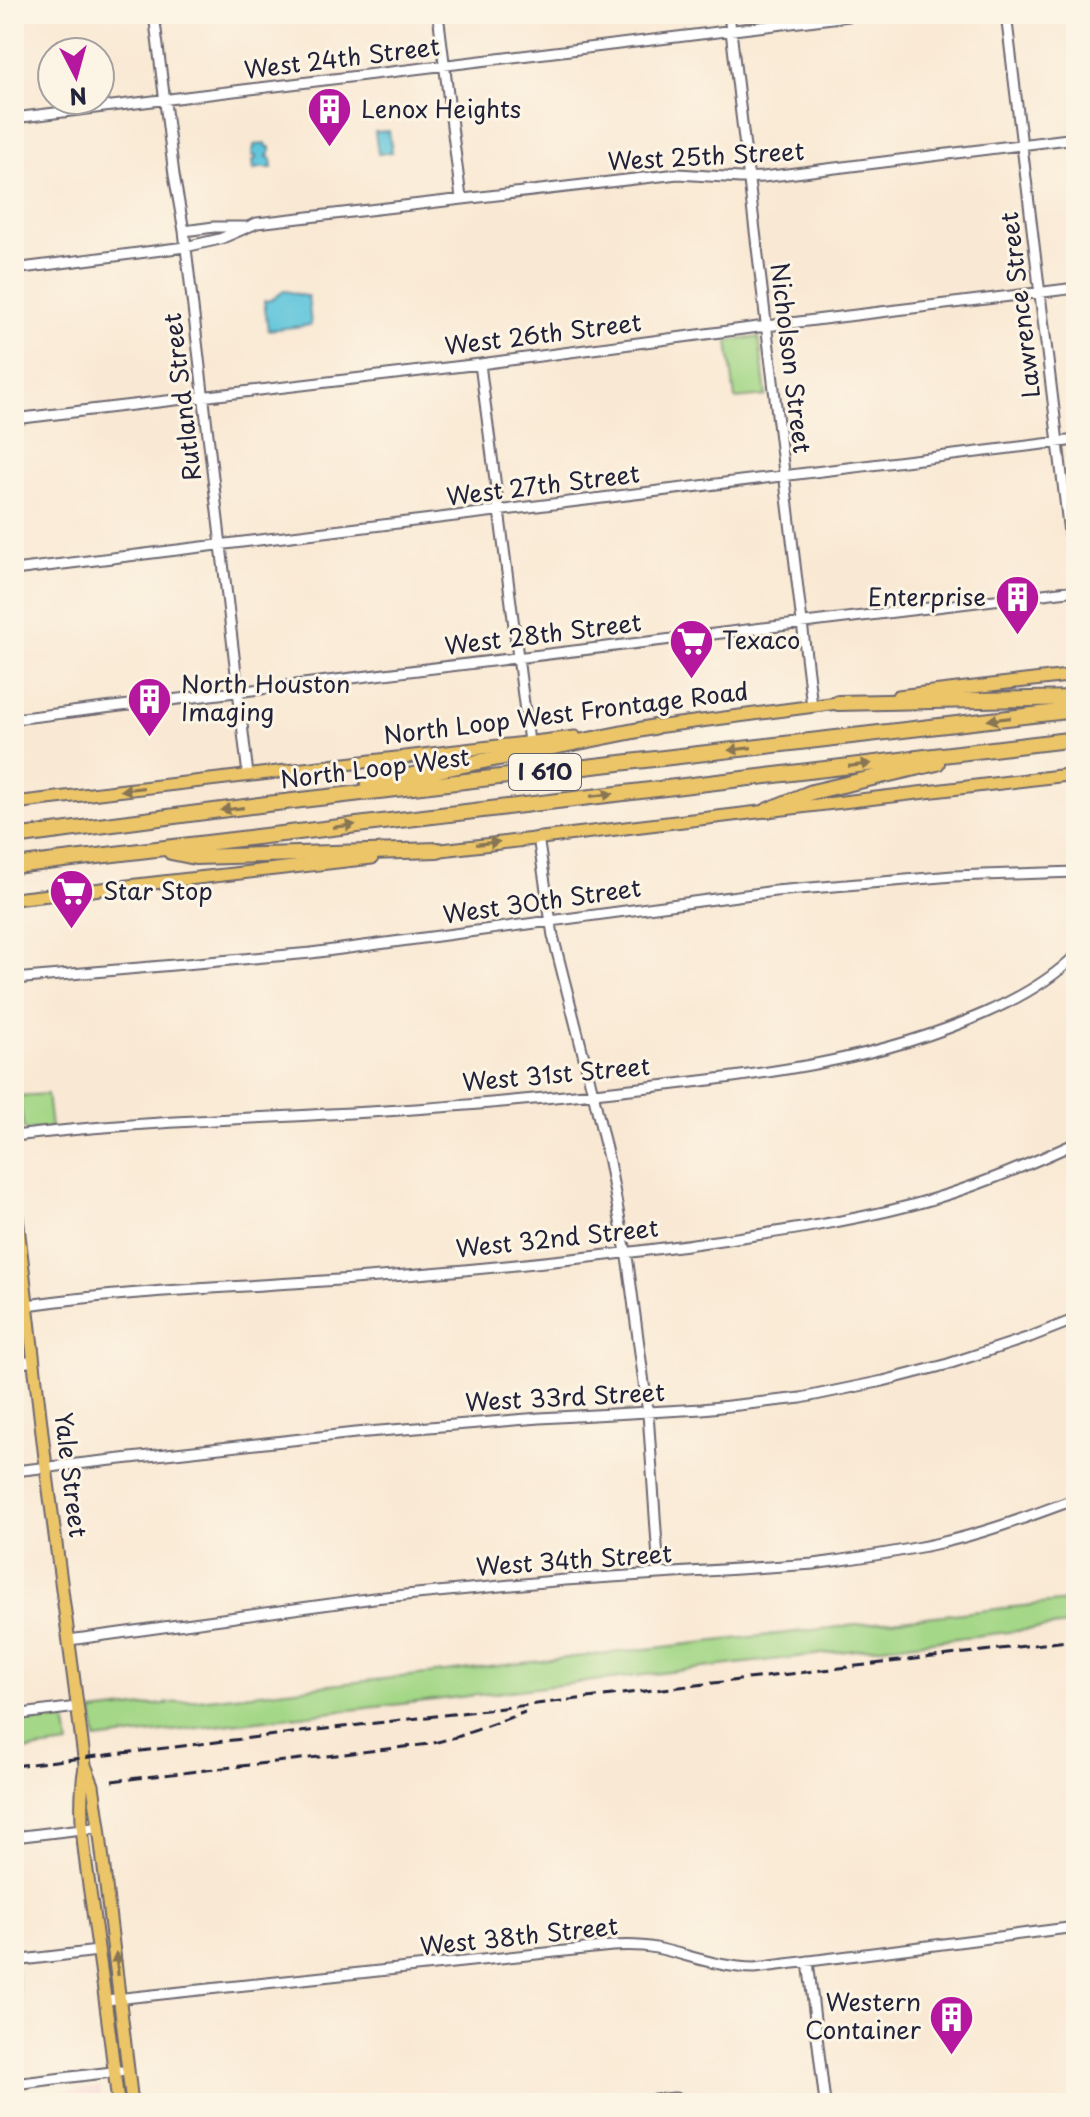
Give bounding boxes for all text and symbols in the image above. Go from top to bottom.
street label: West 24th Street [242,27,442,87]
north arrow [36,36,116,116]
text: N [68,80,89,115]
building icon: Lenox Heights [306,86,354,149]
place label: Lenox Heights [361,90,521,126]
street label: West 25th Street [607,132,805,178]
street label: Lawrence Street [990,210,1048,400]
street label: Nicholson Street [762,260,822,455]
street label: West 26th Street [442,303,643,363]
street label: Rutland Street [153,311,209,483]
street label: West 27th Street [444,454,642,514]
building icon: Enterprise [993,574,1041,637]
place label: Enterprise [868,578,986,614]
street label: West 28th Street [442,603,643,663]
supermarket icon: Texaco [667,617,715,680]
place label: Texaco [722,621,800,657]
place label: North Houston Imaging [181,665,350,729]
street label: North Loop West Frontage Road [381,672,750,752]
building icon: North Houston Imaging [126,675,174,738]
one-way arrow [986,712,1011,725]
street label: North Loop West [278,738,471,796]
one-way arrow [727,743,752,756]
road number: I 610 [509,754,581,790]
one-way arrow [848,758,873,771]
one-way arrow [119,782,144,795]
one-way arrow [590,789,615,802]
one-way arrow [219,803,244,816]
one-way arrow [332,820,357,833]
one-way arrow [476,837,501,850]
supermarket icon: Star Stop [48,868,96,931]
street label: West 30th Street [440,868,643,932]
place label: Star Stop [103,872,213,908]
street label: West 31st Street [461,1047,651,1099]
street label: West 32nd Street [454,1208,660,1266]
street label: West 33rd Street [464,1373,666,1419]
street label: Yale Street [46,1410,98,1540]
street label: West 34th Street [475,1534,673,1584]
street label: West 38th Street [418,1907,620,1963]
one-way arrow [110,1951,123,1976]
place label: Western Container [805,1983,922,2047]
building icon: Western Container [928,1993,976,2056]

